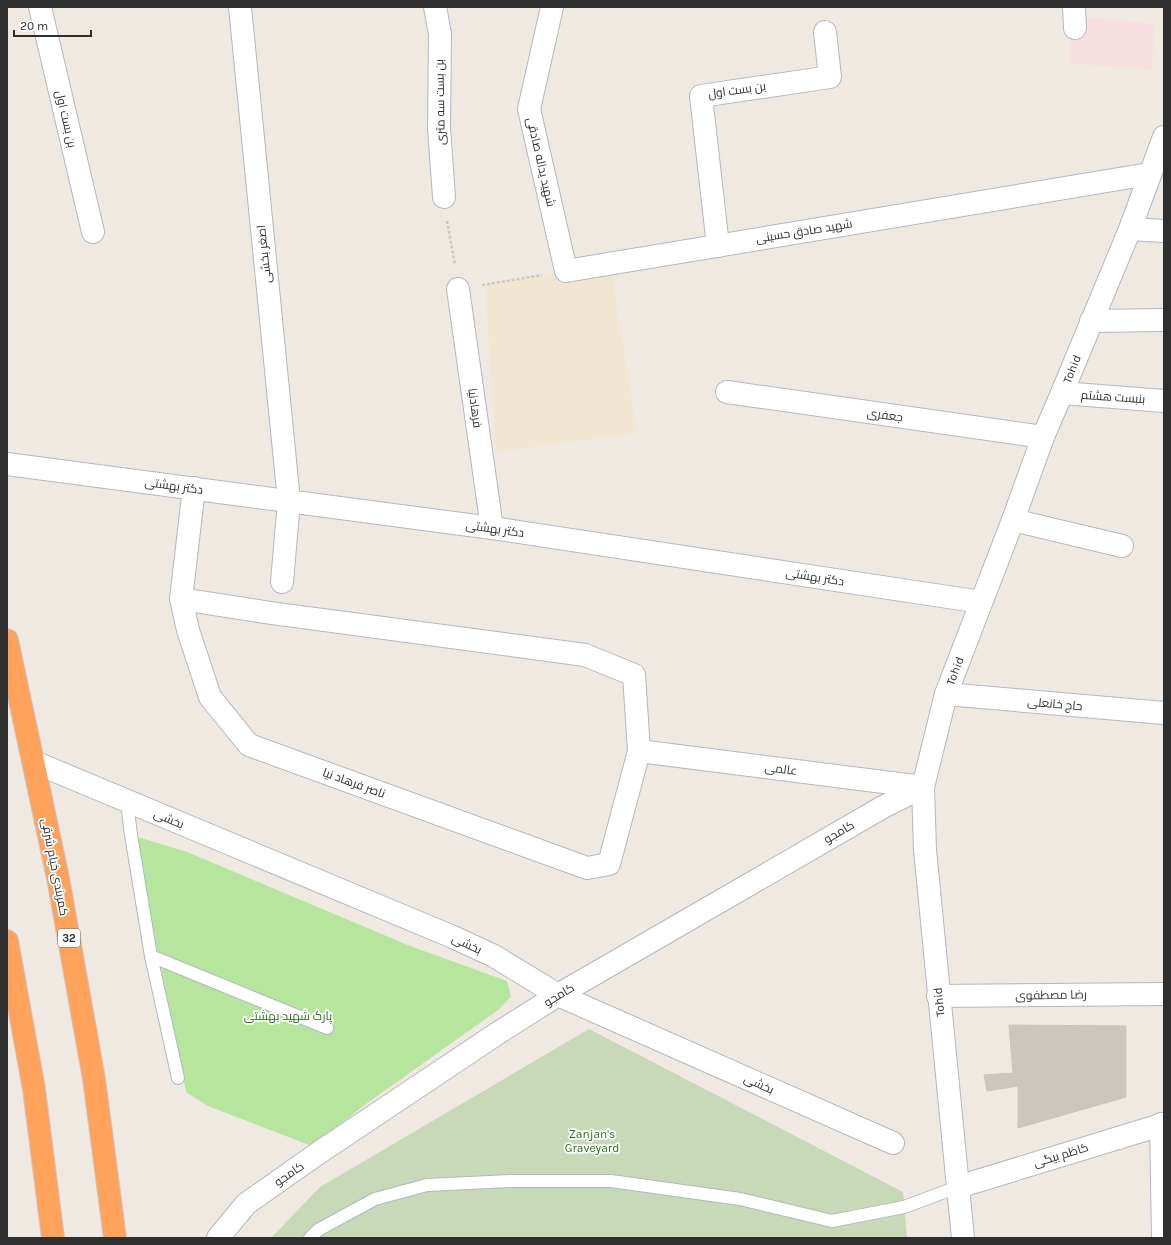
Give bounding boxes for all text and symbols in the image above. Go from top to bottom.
scale bar [14,12,91,38]
text: 20 m [20,19,48,33]
street label: بن بست سه متری [432,59,448,145]
street label: بن بست اول [707,79,767,101]
street label: بن بست اول [53,89,79,149]
street label: شهید یداله صادقی [524,116,558,208]
street label: شهید صادق حسینی [755,216,853,246]
street label: اصغر بخشی [254,224,274,284]
street label: Tohid [1060,353,1084,385]
street label: فرهادنیا [465,387,485,429]
street label: بنبست هشتم [1080,388,1146,407]
street label: جعفری [866,406,904,424]
street label: دکتر بهشتی [144,475,204,497]
street label: دکتر بهشتی [465,518,525,540]
street label: دکتر بهشتی [785,565,845,589]
street label: Tohid [943,655,967,687]
street label: حاج خانعلی [1027,695,1083,714]
street label: عالمی [764,760,798,778]
street label: ناصر فرهاد نیا [321,765,387,801]
street label: بخشی [152,806,186,832]
street label: کمربندی خیام شرقی [38,817,71,917]
street label: کامجو [821,818,857,846]
road number: 32 [58,929,80,947]
street label: بخشی [450,931,484,957]
street label: کامجو [541,981,577,1009]
street label: Tohid [930,987,948,1017]
street label: رضا مصطفوی [1015,987,1087,1003]
park label: پارک شهید بهشتی [244,1009,333,1025]
street label: بخشی [742,1071,776,1097]
park label: Zanjan's Graveyard [565,1127,619,1155]
street label: کاظم بیگی [1032,1140,1090,1171]
street label: کامجو [272,1159,306,1189]

